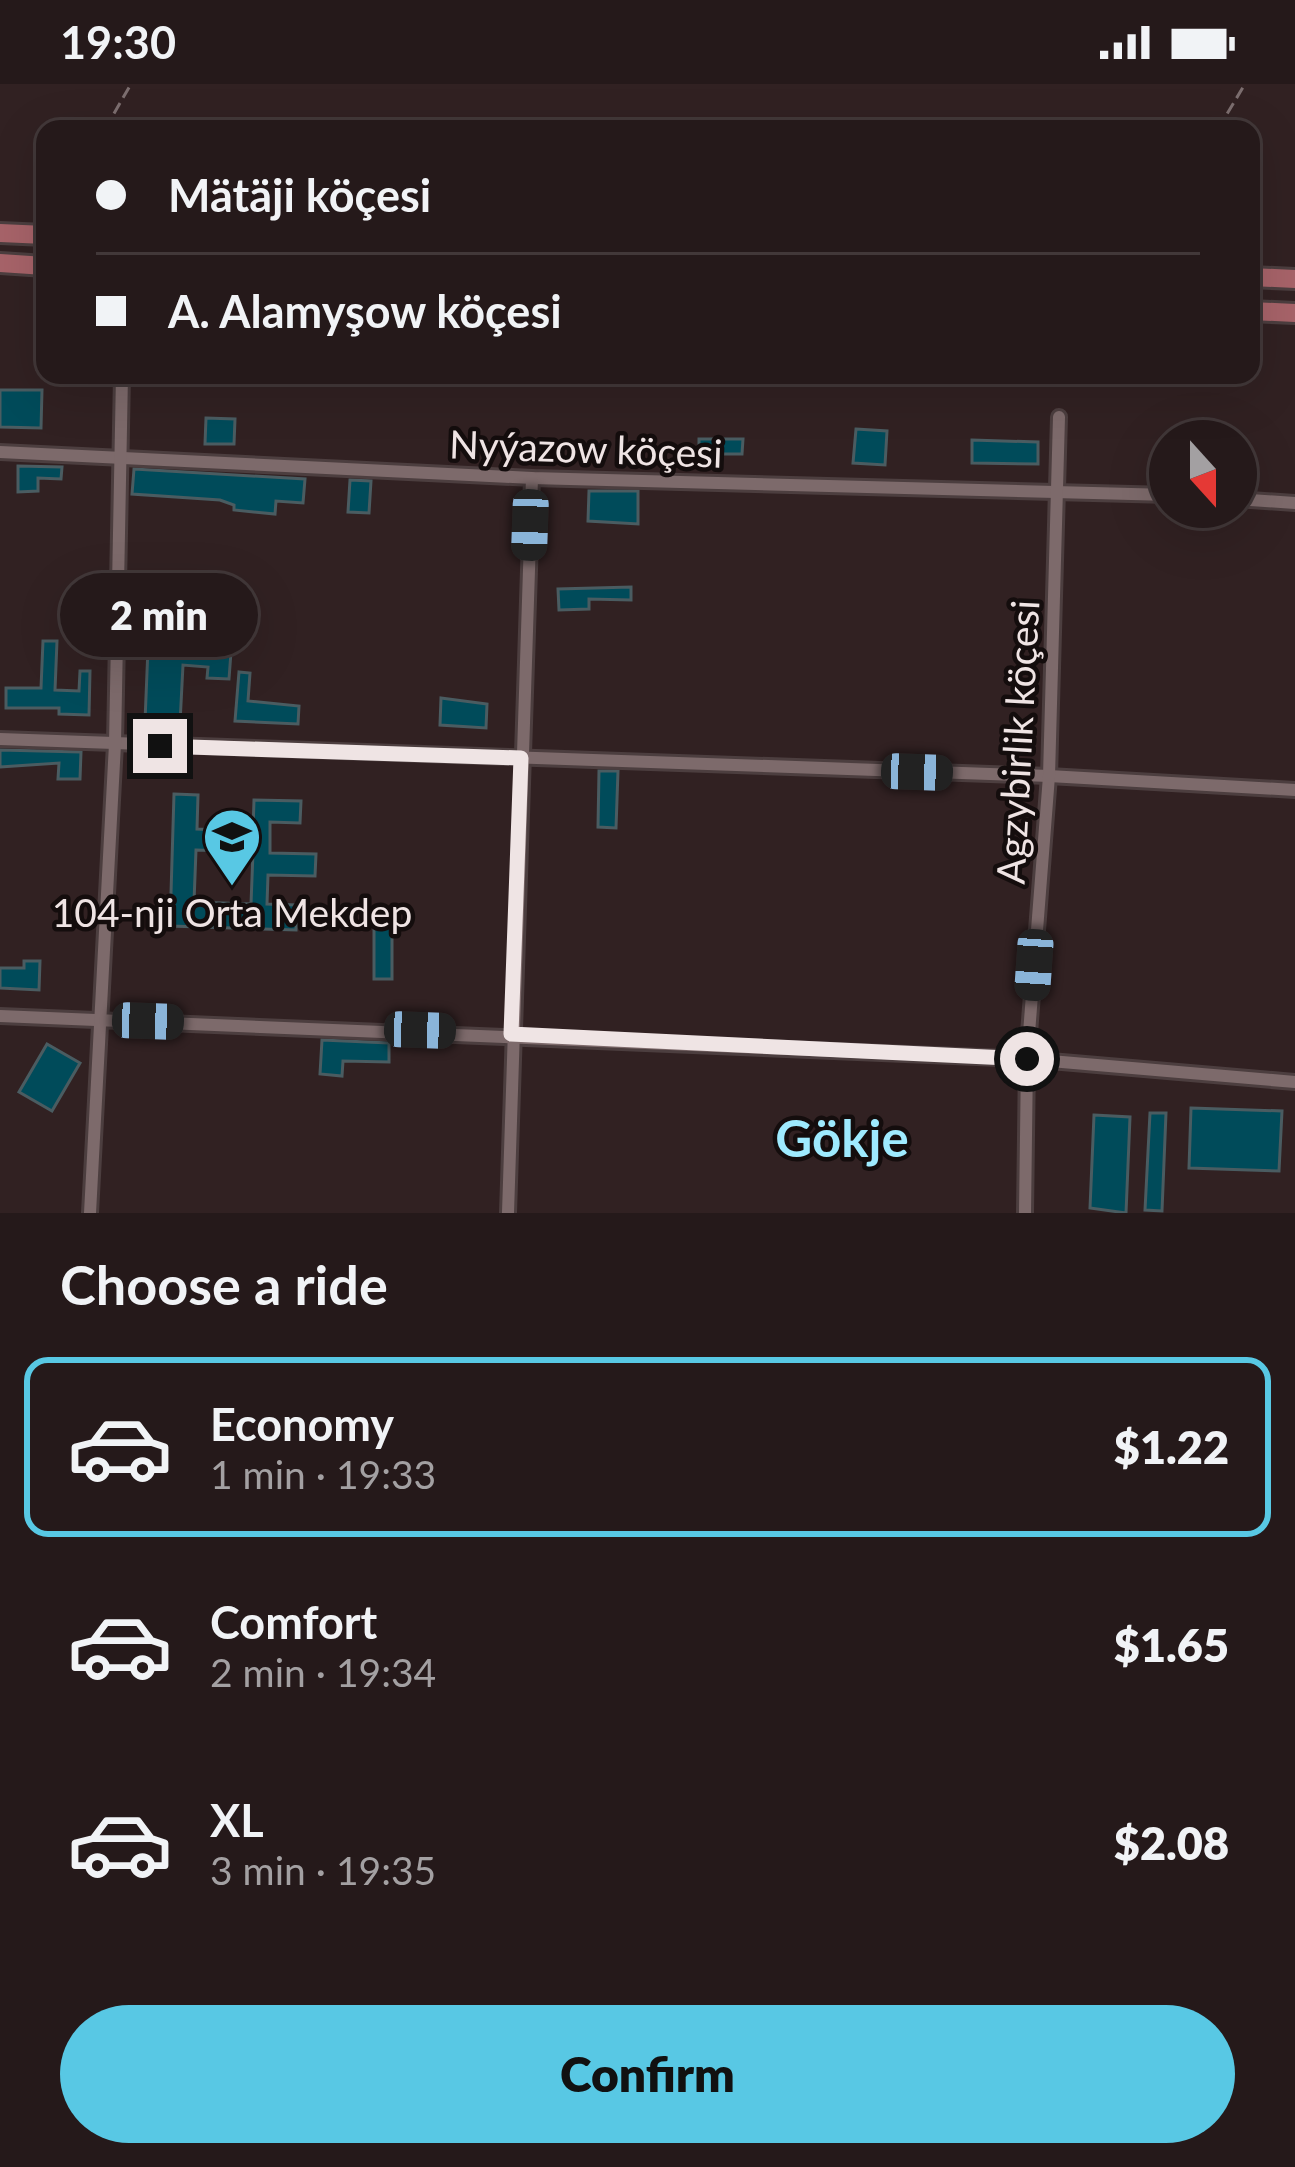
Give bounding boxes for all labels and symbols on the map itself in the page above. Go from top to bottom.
street label: Nyýazow köçesi [449,420,723,476]
north arrow [1149,420,1257,528]
car [511,488,549,562]
callout: 2 min [61,572,259,656]
street label: Agzybirlik köçesi [987,599,1047,885]
route end [133,719,187,773]
car [880,753,954,791]
school or university icon: 104-nji Orta Mekdep [201,806,263,888]
place label: 104-nji Orta Mekdep [52,889,412,935]
car [1014,928,1054,1002]
car [111,1002,185,1040]
car [383,1011,457,1049]
route start [1000,1032,1054,1086]
district label: Gökje [775,1107,909,1168]

